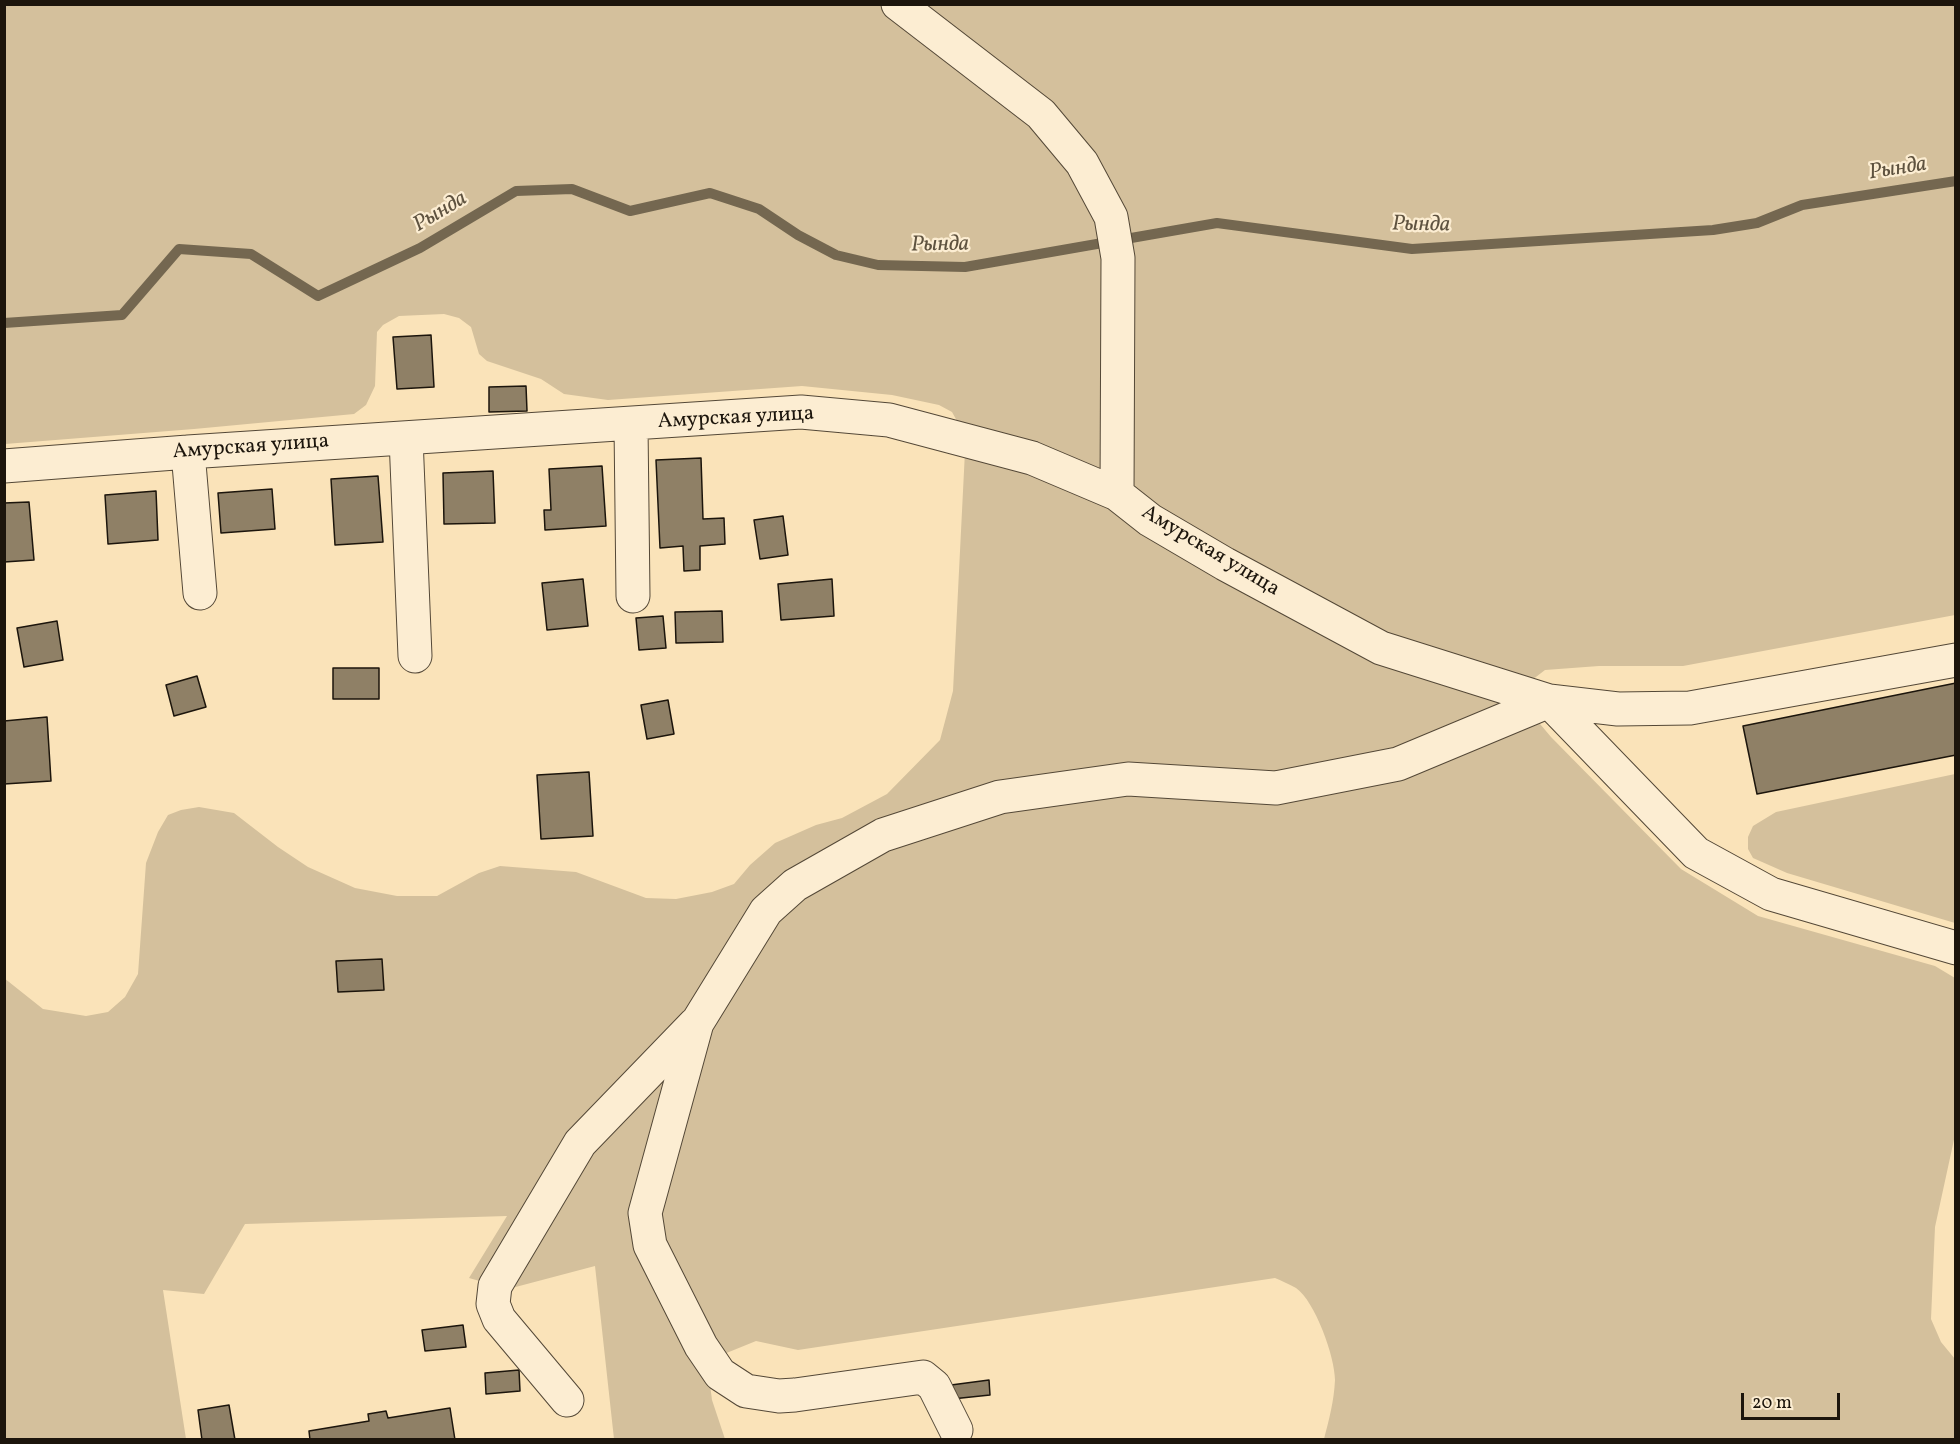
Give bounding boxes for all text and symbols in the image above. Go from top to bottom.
water label: Рында [1867,152,1929,188]
water label: Рында [409,187,473,239]
water label: Рында [1392,212,1450,240]
water label: Рында [911,232,969,260]
street label: Амурская улица [657,402,815,436]
street label: Амурская улица [172,430,330,466]
street label: Амурская улица [1136,501,1284,603]
scale bar [1744,1381,1843,1419]
text: 20 m [1752,1391,1792,1416]

